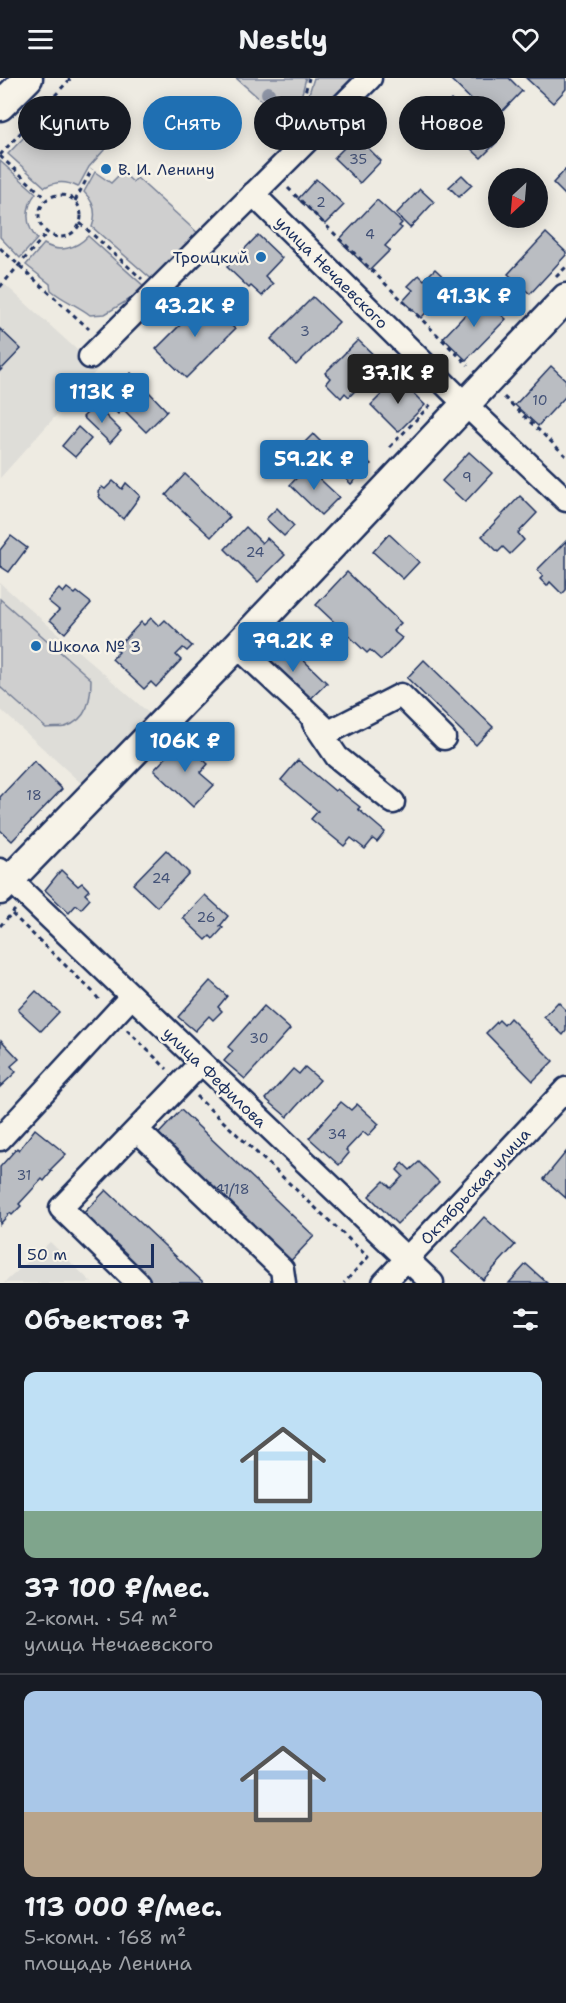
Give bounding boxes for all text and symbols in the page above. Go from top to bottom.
text: Nestly [238,21,328,58]
icon: menu [24,23,57,56]
icon: heart [509,23,542,56]
chip: Купить [18,96,131,150]
chip: Снять [143,96,242,150]
chip: Фильтры [254,96,387,150]
chip: Новое [399,96,505,150]
house number: 35 [349,150,367,168]
place label: В. И. Ленину [118,159,215,180]
marker: В. И. Ленину [99,162,113,176]
north arrow [488,168,548,228]
map controls [488,168,548,228]
house number: 2 [316,193,326,211]
street label: улица Нечаевского [271,211,393,333]
house number: 4 [365,225,375,243]
place label: Троицкий [173,247,249,268]
marker: Троицкий [254,250,268,264]
pin: 41.3K ₽ [419,277,529,328]
text: 41.3K ₽ [437,283,511,309]
pin: 43.2K ₽ [140,287,250,338]
text: 43.2K ₽ [155,293,235,319]
house number: 3 [300,322,310,340]
pin: 37.1K ₽ [343,354,453,405]
text: 37.1K ₽ [362,360,434,386]
pin: 113K ₽ [53,373,151,424]
text: 113K ₽ [69,379,135,405]
house number: 10 [532,391,548,409]
pin: 59.2K ₽ [259,440,369,491]
text: 59.2K ₽ [274,446,354,472]
house number: 9 [462,468,472,486]
house number: 24 [246,543,265,561]
pin: 79.2K ₽ [238,622,348,673]
text: 79.2K ₽ [252,628,334,654]
place label: Школа № 3 [48,636,141,657]
marker: Школа № 3 [29,639,43,653]
pin: 106K ₽ [136,722,234,773]
text: 106K ₽ [150,728,220,754]
house number: 18 [26,786,42,804]
house number: 24 [152,869,171,887]
house number: 26 [197,908,216,926]
street label: улица Фефилова [158,1022,271,1132]
house number: 30 [249,1029,269,1047]
street label: Октябрьская улица [416,1123,535,1249]
house number: 34 [327,1125,347,1143]
house number: 31 [17,1166,31,1184]
house number: 41/18 [215,1180,249,1198]
scale bar [18,1241,154,1268]
text: 50 m [27,1244,67,1265]
text: Объектов: 7 [24,1302,190,1337]
icon: filters [509,1303,542,1336]
icon: home [229,1411,337,1519]
text: 37 100 ₽/мес. [24,1570,210,1605]
text: 2-комн. · 54 m² [24,1605,178,1631]
text: улица Нечаевского [24,1631,213,1657]
icon: home [229,1730,337,1838]
text: 113 000 ₽/мес. [24,1889,222,1924]
text: 5-комн. · 168 m² [24,1924,186,1950]
text: площадь Ленина [24,1950,192,1976]

